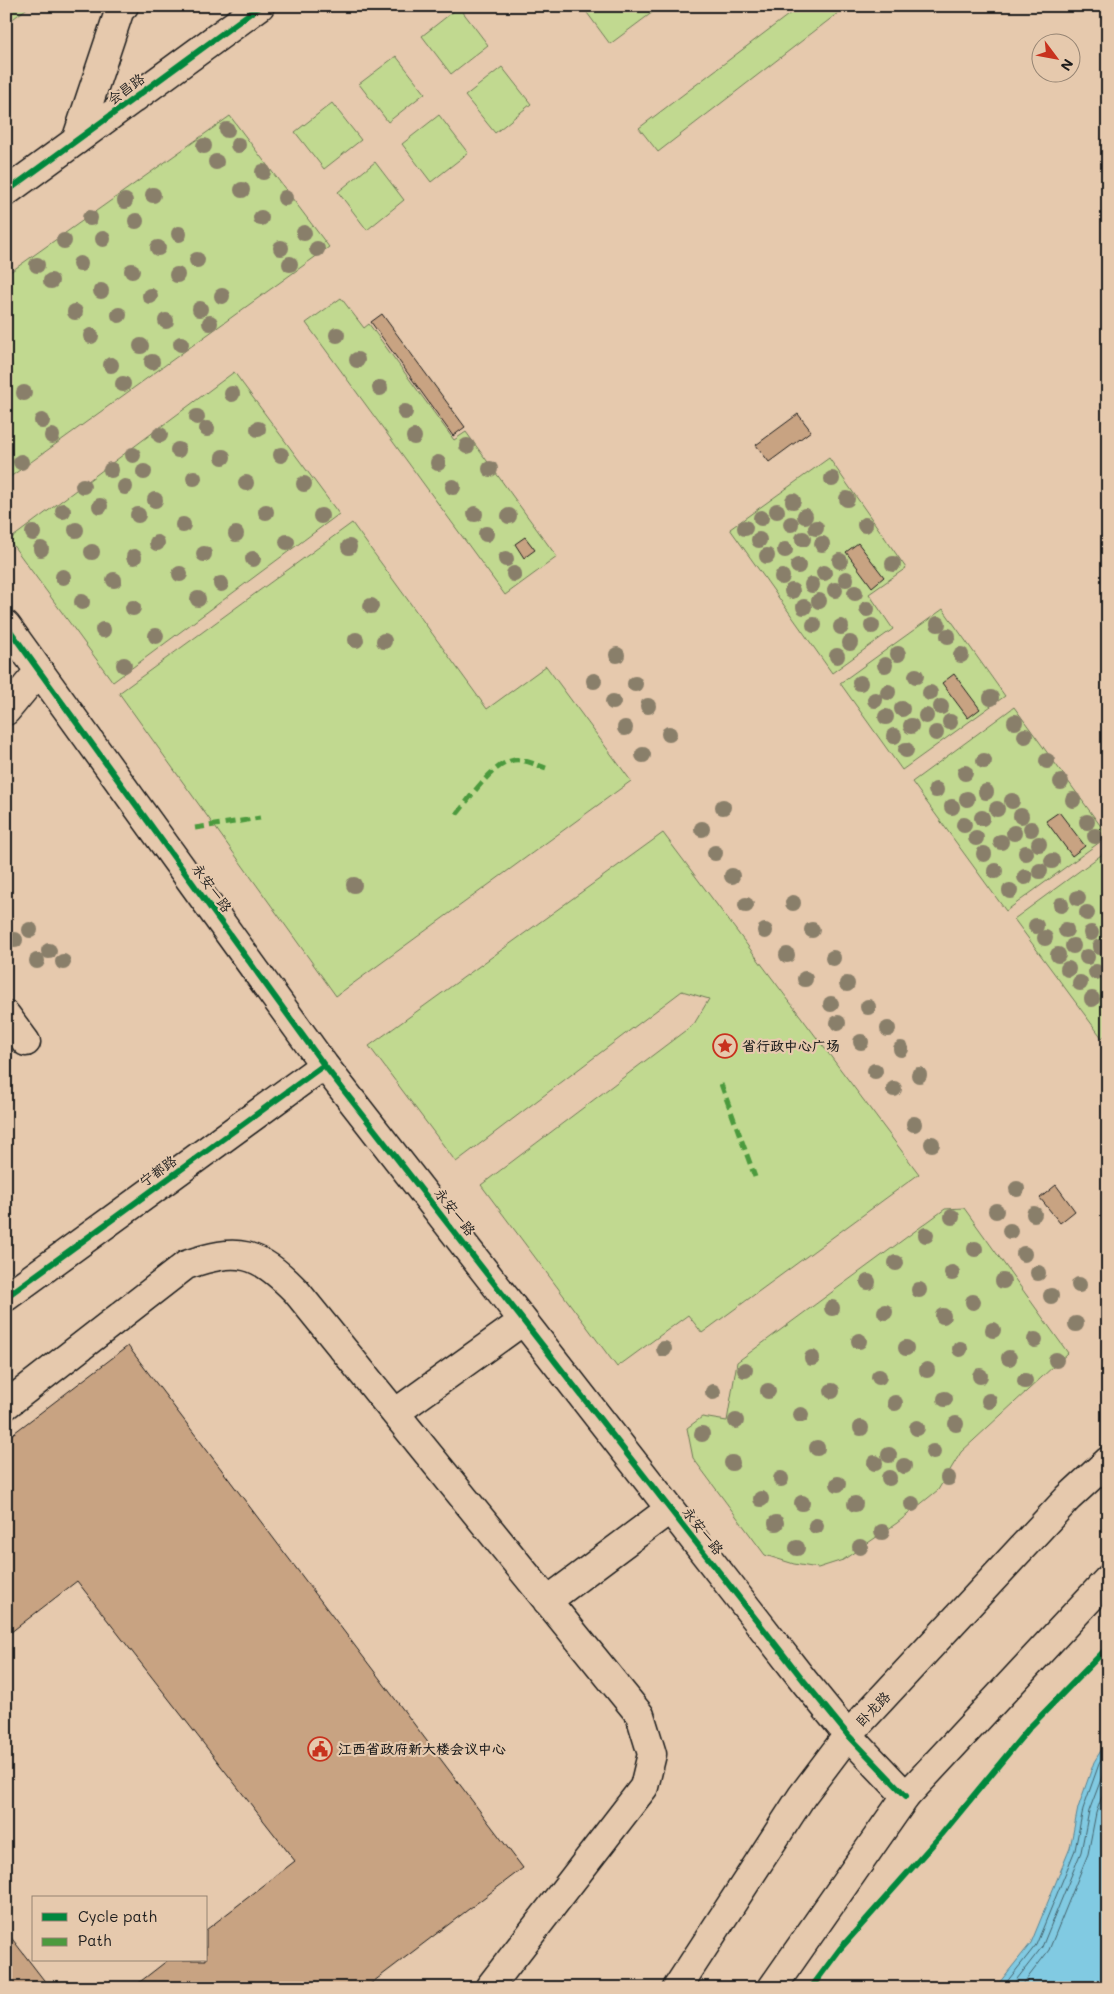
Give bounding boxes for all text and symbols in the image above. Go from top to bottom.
north arrow [1032,32,1082,82]
text: N [1057,56,1078,75]
street label: 会昌路 [103,69,148,109]
street label: 永安一路 [188,859,237,916]
place icon: 省行政中心广场 [712,1033,738,1059]
place label: 省行政中心广场 [742,1036,840,1055]
street label: 宁都路 [135,1151,180,1191]
street label: 永安一路 [431,1184,480,1240]
street label: 永安一路 [679,1503,728,1559]
street label: 卧龙路 [851,1687,894,1730]
public building icon: 江西省政府新大楼会议中心 [307,1736,333,1762]
place label: 江西省政府新大楼会议中心 [338,1739,506,1758]
legend [32,1896,208,1962]
text: Cycle path [78,1906,157,1926]
text: Path [78,1930,112,1950]

